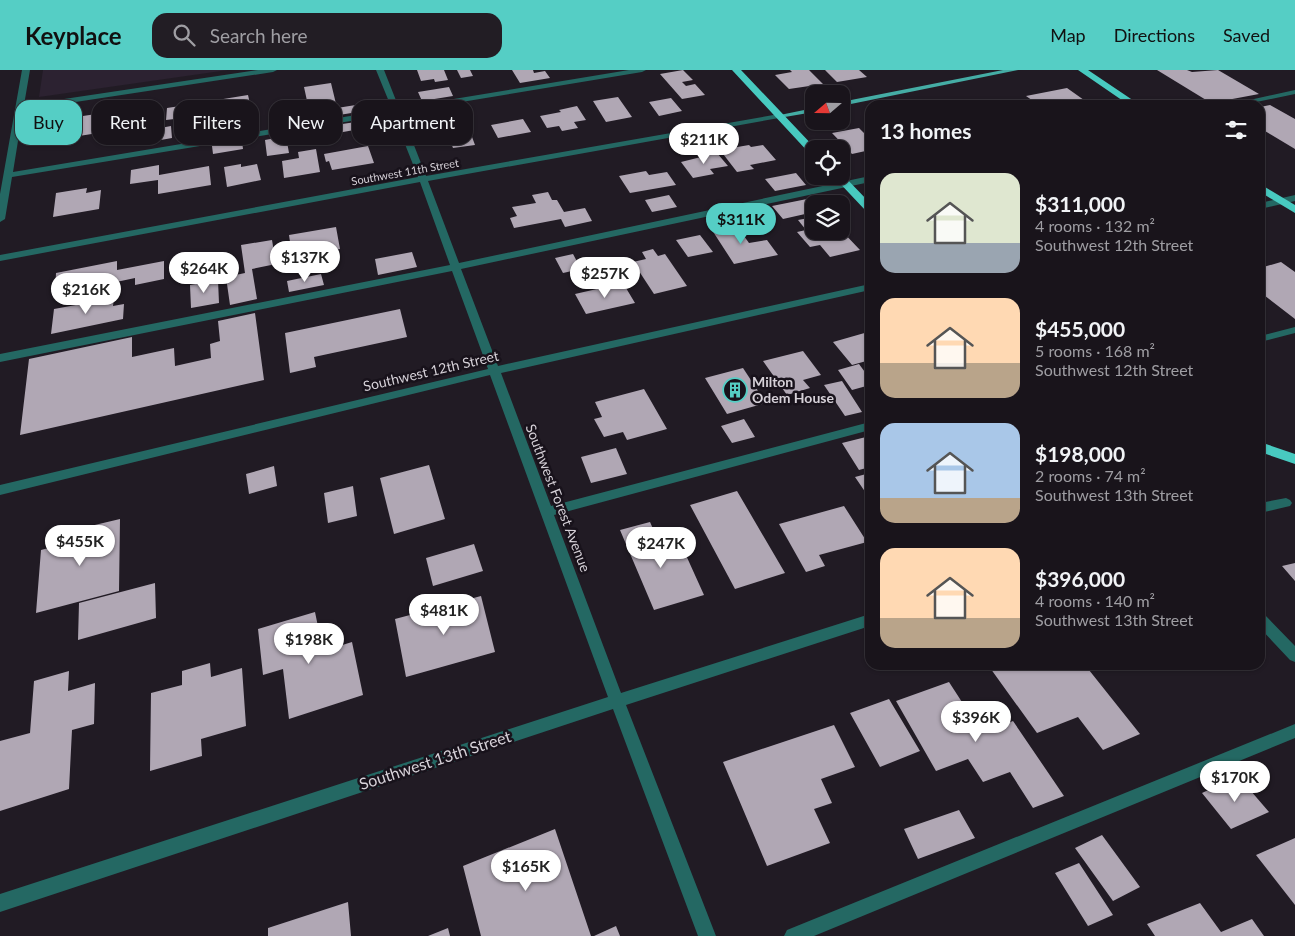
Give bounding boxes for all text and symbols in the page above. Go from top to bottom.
search box [152,13,502,58]
text: Keyplace [25,21,122,50]
icon: search [170,21,198,49]
text: Search here [210,24,308,47]
text: Map [1050,24,1086,46]
text: Directions [1114,24,1195,46]
text: Saved [1223,24,1270,46]
north arrow [805,85,850,130]
map controls [805,85,850,240]
chip: Buy [15,100,82,145]
chip: Rent [92,100,164,145]
chip: Filters [174,100,259,145]
chip: New [269,100,342,145]
chip: Apartment [352,100,473,145]
icon: filters [1222,116,1250,144]
text: 13 homes [880,118,971,143]
pin: $211K [669,122,739,165]
text: $211K [680,129,728,148]
button: locate [805,140,850,185]
street label: Southwest 11th Street [350,156,460,187]
text: $311,000 [1035,191,1125,216]
icon: home [920,193,980,253]
button: layers [805,195,850,240]
pin: $311K [706,202,776,245]
text: $311K [717,209,765,228]
text: 4 rooms · 132 m² [1035,216,1155,235]
text: Southwest 12th Street [1035,235,1193,254]
pin: $137K [270,240,340,283]
text: $137K [281,247,329,266]
pin: $264K [169,252,239,294]
pin: $257K [570,256,640,299]
text: $264K [180,258,228,277]
text: $257K [581,263,629,282]
pin: $216K [51,272,121,315]
text: $216K [62,279,110,298]
text: $455,000 [1035,316,1125,341]
icon: home [920,318,980,378]
text: 5 rooms · 168 m² [1035,341,1155,360]
street label: Southwest 12th Street [361,347,500,394]
text: Southwest 12th Street [1035,360,1193,379]
place label: Milton Odem House [752,373,834,406]
building icon: Milton Odem House [722,377,748,403]
street label: Southwest Forest Avenue [522,421,595,574]
text: $198,000 [1035,441,1125,466]
icon: home [920,443,980,503]
text: 2 rooms · 74 m² [1035,466,1146,485]
text: Southwest 13th Street [1035,485,1193,504]
pin: $455K [45,524,115,567]
pin: $247K [626,526,696,569]
text: $455K [56,531,104,550]
text: $247K [637,533,685,552]
text: $396,000 [1035,566,1125,591]
icon: home [920,568,980,628]
text: 4 rooms · 140 m² [1035,591,1155,610]
pin: $481K [409,594,479,636]
text: $481K [420,600,468,619]
text: Southwest 13th Street [1035,610,1193,629]
pin: $198K [274,622,344,665]
text: $198K [285,629,333,648]
pin: $396K [941,700,1011,743]
text: $396K [952,707,1000,726]
street label: Southwest 13th Street [357,726,513,793]
pin: $170K [1200,760,1270,803]
text: $170K [1211,767,1259,786]
pin: $165K [491,850,561,892]
text: $165K [502,856,550,875]

